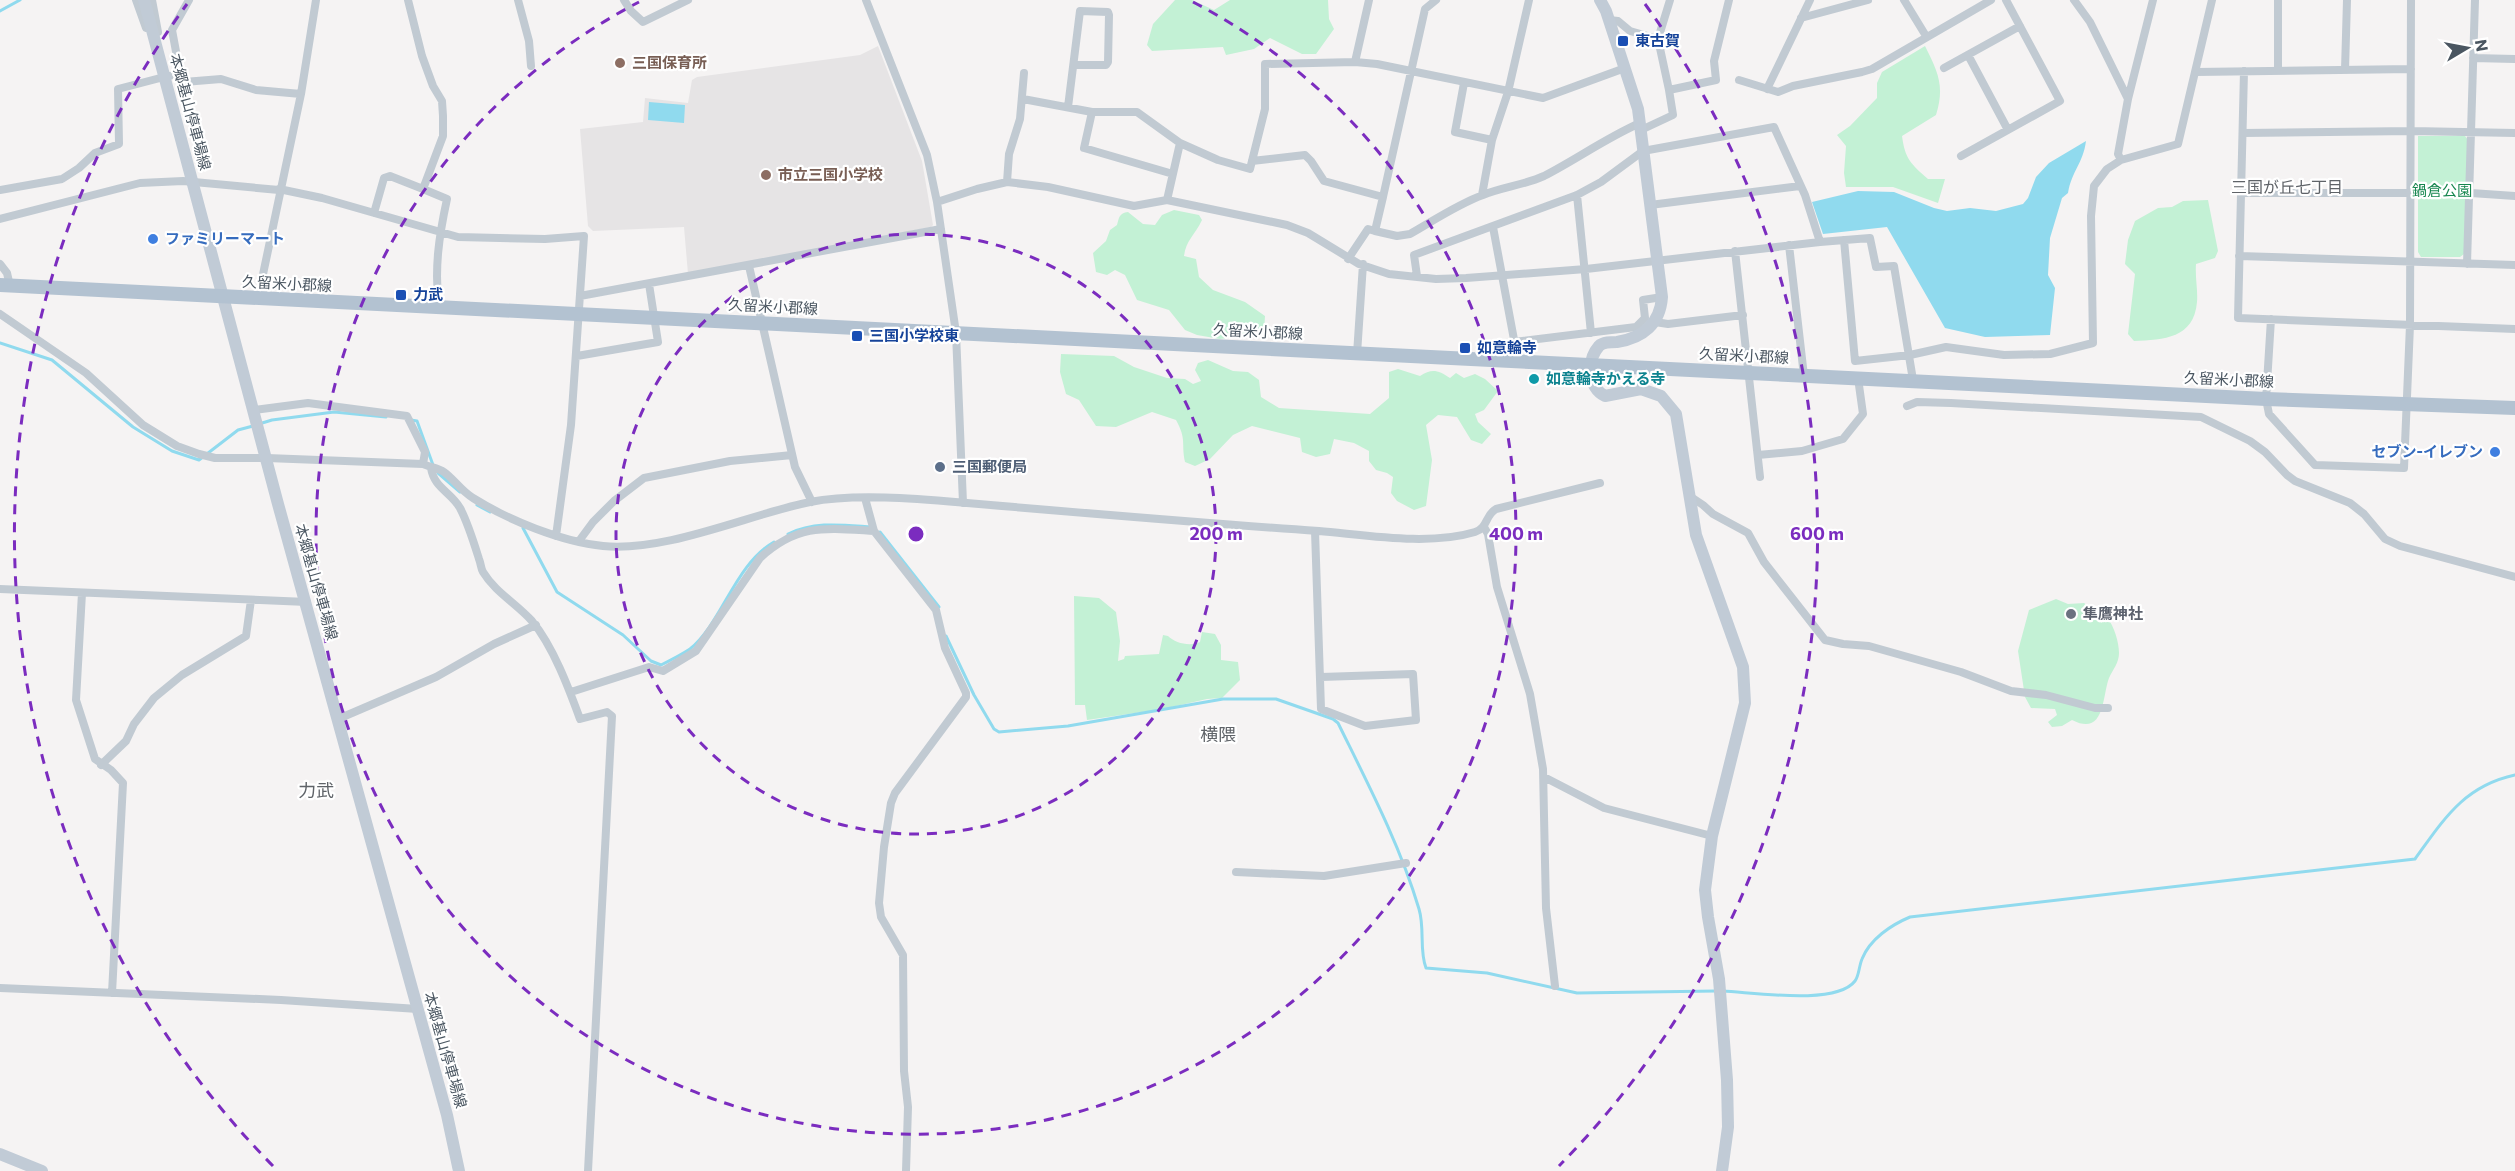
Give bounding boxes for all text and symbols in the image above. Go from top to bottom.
north arrow [2437,18,2497,78]
place label: 東古賀 [1635,31,1680,49]
marker: 東古賀 [1616,34,1630,48]
text: N [2472,38,2493,53]
street label: 本郷基山停車場線 [167,51,215,172]
place label: 三国保育所 [632,53,707,71]
marker: 三国保育所 [613,56,627,70]
place label: 市立三国小学校 [778,165,883,183]
marker: 市立三国小学校 [759,168,773,182]
district label: 三国が丘七丁目 [2231,177,2343,196]
park label: 鍋倉公園 [2412,181,2472,199]
place label: ファミリーマート [165,229,285,247]
marker: ファミリーマート [146,232,160,246]
street label: 久留米小郡線 [242,272,332,294]
place label: 力武 [413,285,443,303]
marker: 力武 [394,288,408,302]
street label: 久留米小郡線 [728,295,818,317]
street label: 久留米小郡線 [1213,320,1303,342]
place label: 三国小学校東 [869,326,959,344]
marker: 三国小学校東 [850,329,864,343]
place label: 如意輪寺 [1477,338,1537,356]
marker: 如意輪寺 [1458,341,1472,355]
street label: 久留米小郡線 [1699,344,1789,366]
street label: 久留米小郡線 [2184,368,2274,390]
place label: 如意輪寺かえる寺 [1546,369,1666,387]
marker: 如意輪寺かえる寺 [1527,372,1541,386]
place label: セブン-イレブン [2372,442,2483,460]
marker: セブン-イレブン [2488,445,2502,459]
place label: 三国郵便局 [952,457,1027,475]
marker: 三国郵便局 [933,460,947,474]
street label: 本郷基山停車場線 [292,522,342,642]
text: 200 m [1189,522,1243,544]
text: 400 m [1489,522,1543,544]
text: 600 m [1790,522,1844,544]
centre of rings [906,524,926,544]
place label: 隼鷹神社 [2083,604,2143,622]
marker: 隼鷹神社 [2064,607,2078,621]
district label: 横隈 [1200,723,1236,745]
district label: 力武 [298,779,334,801]
street label: 本郷基山停車場線 [421,990,471,1110]

